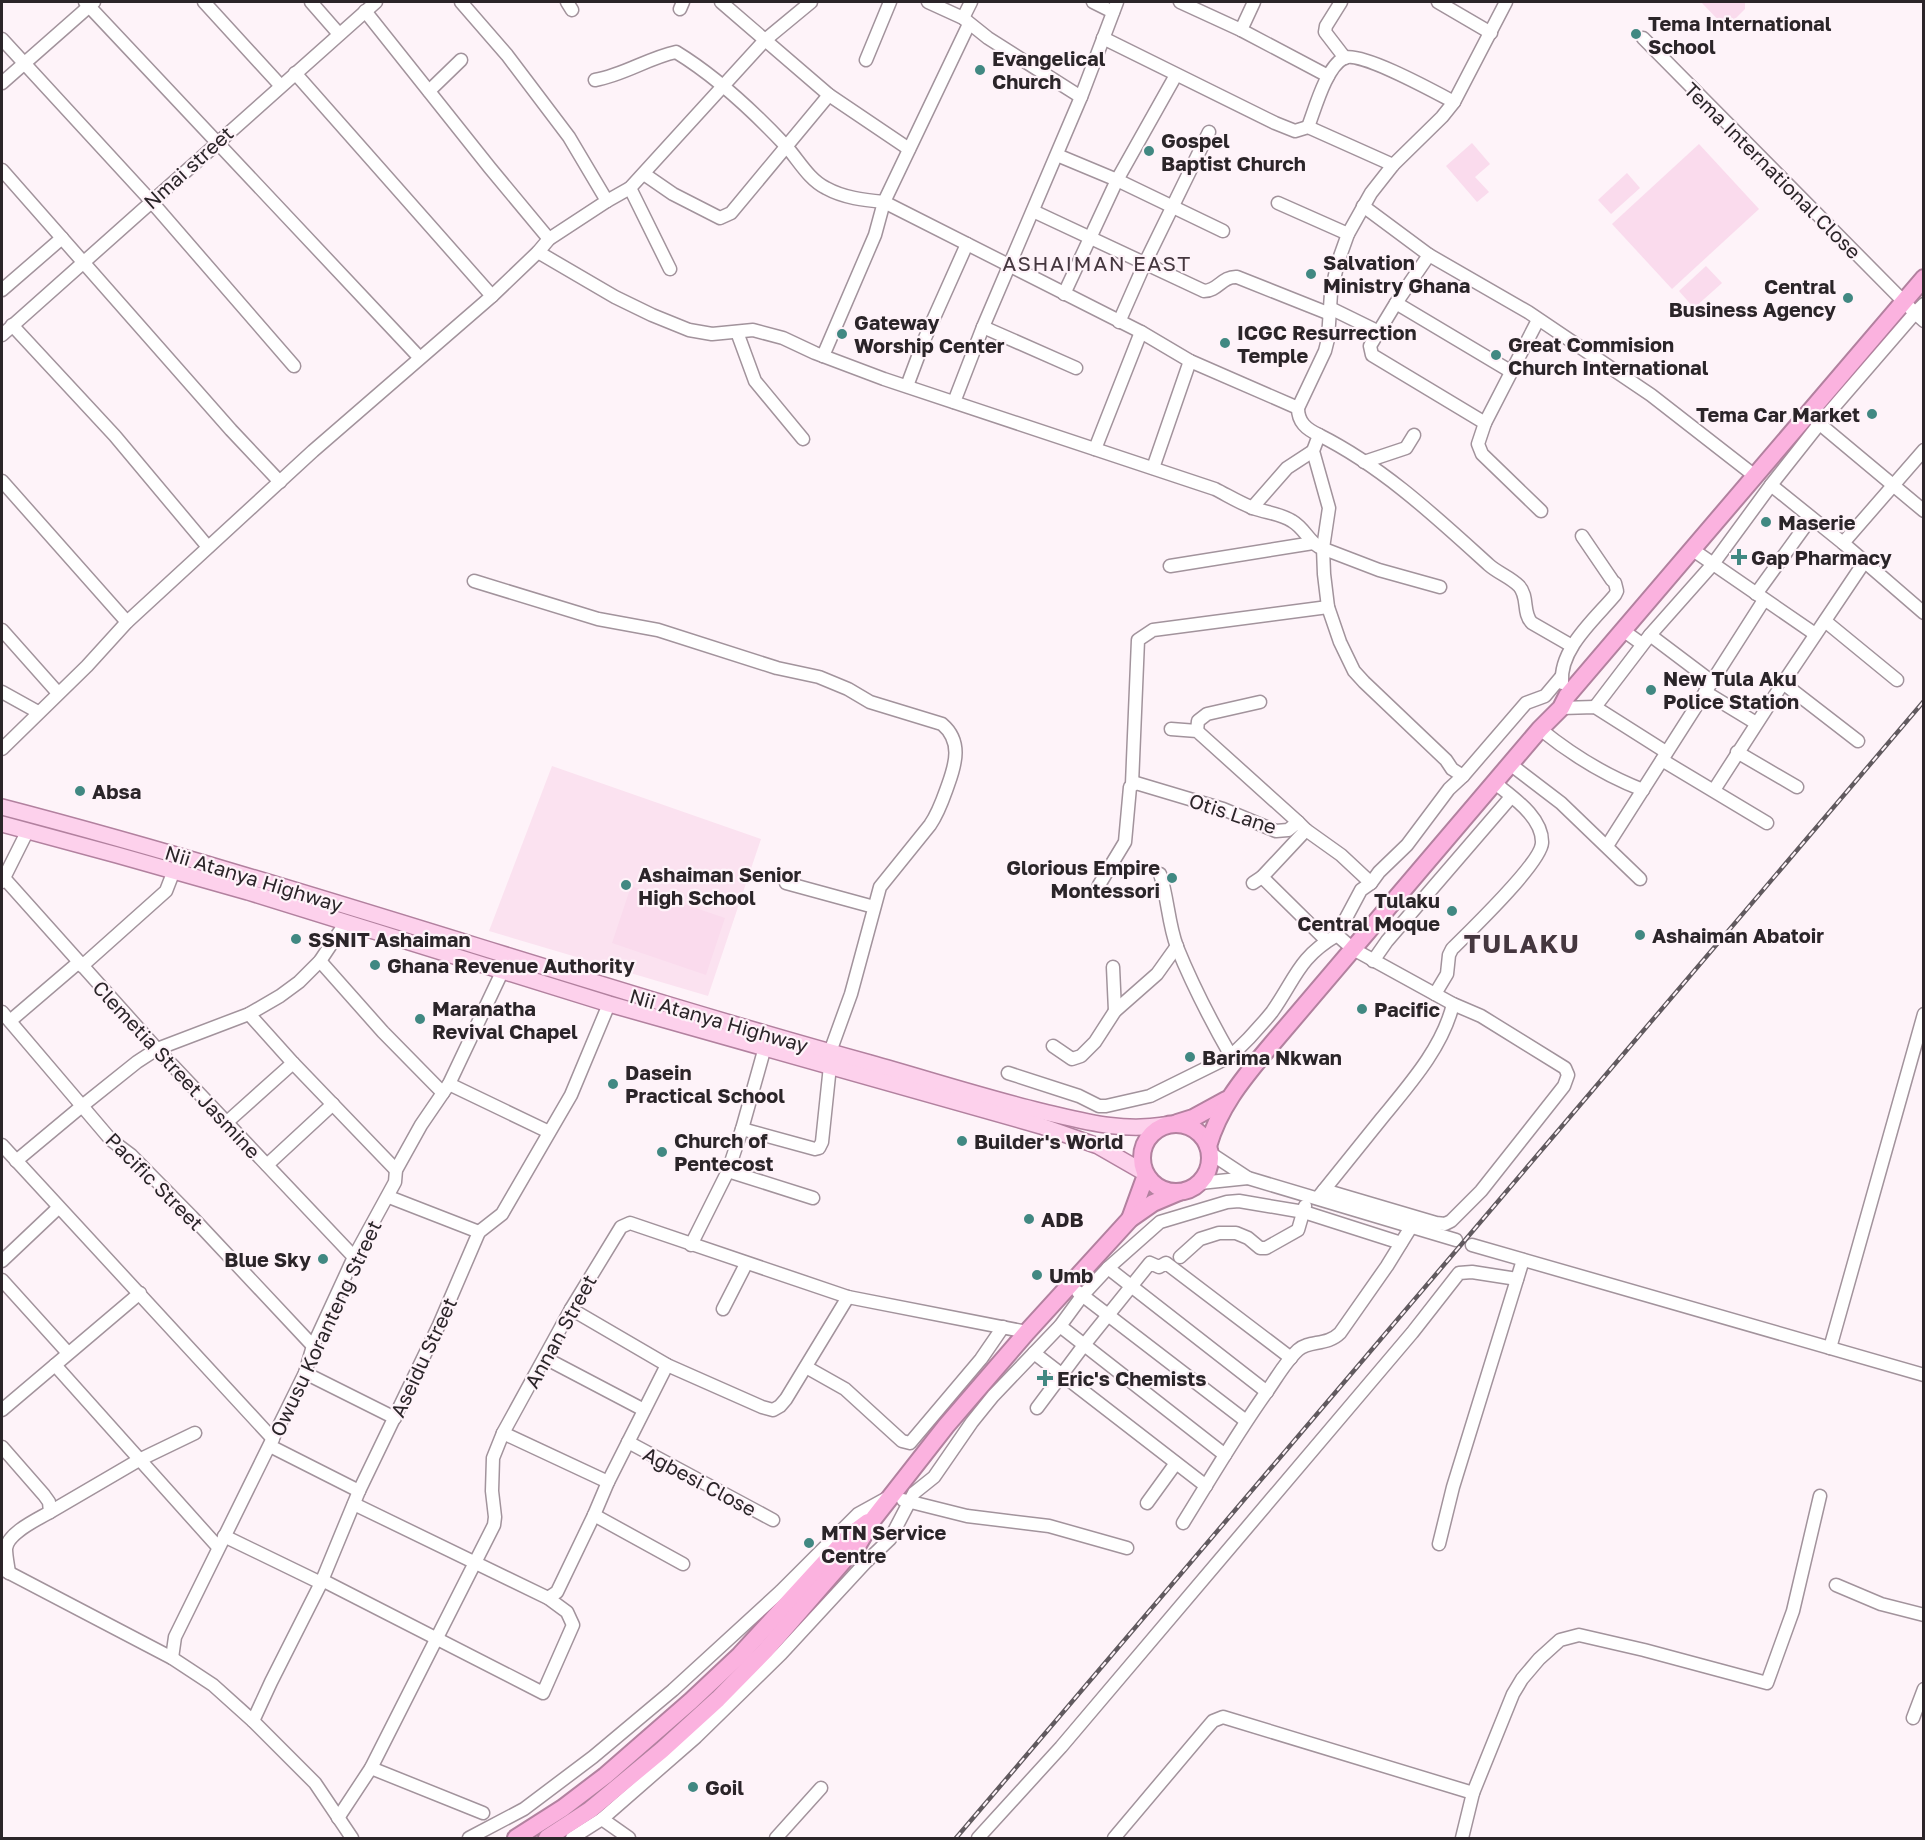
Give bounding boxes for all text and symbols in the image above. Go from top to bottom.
place label: Tema International School [1648,11,1832,58]
marker: Tema International School [1629,27,1643,41]
place label: Evangelical Church [992,46,1106,93]
marker: Evangelical Church [973,63,987,77]
street label: Tema International Close [1680,77,1866,263]
street label: Nmai street [138,121,238,213]
place label: Gospel Baptist Church [1161,128,1306,175]
marker: Gospel Baptist Church [1142,144,1156,158]
district label: ASHAIMAN EAST [1002,250,1192,276]
place label: Salvation Ministry Ghana [1323,250,1470,297]
marker: Salvation Ministry Ghana [1304,267,1318,281]
place label: Central Business Agency [1669,274,1836,321]
marker: Central Business Agency [1841,291,1855,305]
place label: Gateway Worship Center [854,310,1005,357]
place label: ICGC Resurrection Temple [1237,320,1417,367]
marker: Gateway Worship Center [835,327,849,341]
place label: Great Commision Church International [1508,332,1709,379]
marker: ICGC Resurrection Temple [1218,336,1232,350]
marker: Great Commision Church International [1489,348,1503,362]
place label: Tema Car Market [1696,402,1860,426]
marker: Tema Car Market [1865,407,1879,421]
place label: Maserie [1778,510,1856,534]
marker: Maserie [1759,515,1773,529]
place label: Gap Pharmacy [1751,545,1892,569]
marker: Gap Pharmacy [1732,550,1746,564]
place label: New Tula Aku Police Station [1663,666,1799,713]
marker: New Tula Aku Police Station [1644,683,1658,697]
place label: Absa [92,779,141,803]
marker: Absa [73,784,87,798]
street label: Otis Lane [1186,788,1280,838]
street label: Nii Atanya Highway [162,840,346,916]
place label: Glorious Empire Montessori [1006,855,1160,902]
place label: Ashaiman Senior High School [638,862,801,909]
marker: Glorious Empire Montessori [1165,871,1179,885]
marker: Ashaiman Senior High School [619,878,633,892]
place label: Tulaku Central Moque [1297,888,1440,935]
marker: Tulaku Central Moque [1445,904,1459,918]
place label: Ashaiman Abatoir [1652,923,1824,947]
place label: SSNIT Ashaiman [308,927,470,951]
district label: TULAKU [1464,928,1580,959]
marker: Ashaiman Abatoir [1633,928,1647,942]
marker: SSNIT Ashaiman [289,932,303,946]
place label: Ghana Revenue Authority [387,953,635,977]
marker: Ghana Revenue Authority [368,958,382,972]
street label: Clemetia Street Jasmine [88,975,266,1163]
street label: Nii Atanya Highway [627,983,811,1057]
place label: Maranatha Revival Chapel [432,996,578,1043]
place label: Pacific [1374,997,1440,1021]
marker: Pacific [1355,1002,1369,1016]
marker: Maranatha Revival Chapel [413,1012,427,1026]
place label: Barima Nkwan [1202,1045,1342,1069]
marker: Barima Nkwan [1183,1050,1197,1064]
place label: Dasein Practical School [625,1060,785,1107]
marker: Dasein Practical School [606,1077,620,1091]
street label: Pacific Street [101,1127,209,1235]
place label: Church of Pentecost [674,1128,774,1175]
place label: Builder's World [974,1129,1123,1153]
marker: Builder's World [955,1134,969,1148]
marker: Church of Pentecost [655,1145,669,1159]
place label: ADB [1041,1207,1084,1231]
marker: ADB [1022,1212,1036,1226]
street label: Owusu Koranteng Street [264,1216,386,1440]
place label: Blue Sky [224,1247,311,1271]
marker: Blue Sky [316,1252,330,1266]
place label: Umb [1049,1263,1093,1287]
marker: Umb [1030,1268,1044,1282]
street label: Annan Street [519,1270,601,1392]
street label: Aseidu Street [385,1293,461,1421]
place label: Eric's Chemists [1057,1366,1206,1390]
marker: Eric's Chemists [1038,1371,1052,1385]
street label: Agbesi Close [639,1441,761,1521]
place label: MTN Service Centre [821,1520,946,1567]
marker: MTN Service Centre [802,1536,816,1550]
place label: Goil [705,1775,744,1799]
marker: Goil [686,1780,700,1794]

